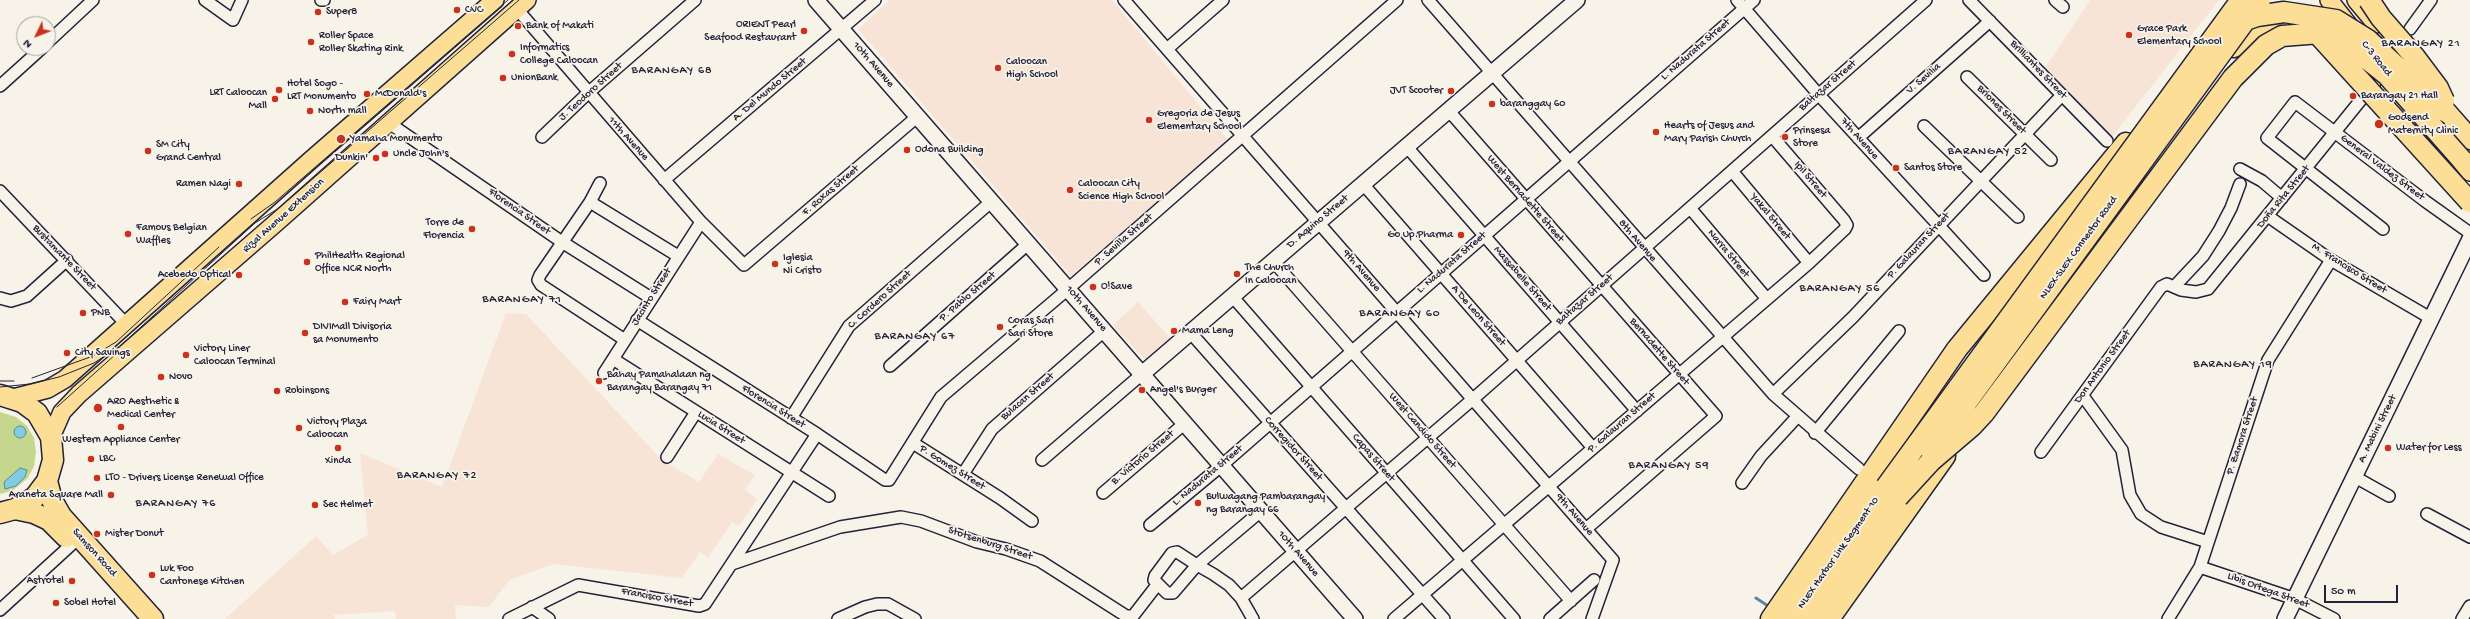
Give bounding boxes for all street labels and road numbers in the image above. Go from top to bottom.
street label: L. Nadurata Street [1659,16,1733,84]
street label: Brilliantes Street [2007,38,2069,102]
street label: 10th Avenue [849,39,897,91]
street label: C-3 Road [2358,39,2394,79]
street label: A. Del Mundo Street [730,55,810,125]
street label: Baltazar Street [1797,58,1859,114]
street label: J. Teodoro Street [556,60,626,124]
street label: V. Sevilia [1904,61,1944,97]
street label: Briones Street [1974,83,2028,137]
street label: 11th Avenue [605,114,651,164]
street label: 7th Avenue [1837,115,1881,163]
street label: General Valdez Street [2337,132,2427,204]
street label: West Bernadette Street [1483,153,1567,245]
street label: Ipil Street [1791,159,1829,201]
street label: F. Roxas Street [800,163,862,219]
street label: Doña Rita Street [2254,163,2314,231]
street label: Rizal Avenue Extension [240,176,328,256]
street label: Florencia Street [485,186,553,238]
street label: Yakal Street [1747,191,1793,243]
street label: D. Aquino Street [1284,192,1352,252]
street label: NLEX-SLEX Connector Road [2037,194,2121,302]
street label: P. Galauran Street [1885,210,1953,282]
street label: P. Sevilla Street [1092,211,1156,269]
street label: 8th Avenue [1615,217,1659,265]
street label: Bustamante Street [29,222,99,294]
street label: Narra Street [1704,227,1752,281]
street label: L. Nadurata Street [1415,229,1489,297]
street label: M. Francisco Street [2309,241,2389,297]
street label: Massabelle Street [1490,244,1554,314]
street label: 9th Avenue [1339,247,1383,295]
street label: Jacinto Street [629,266,675,328]
street label: C. Cordero Street [845,268,915,332]
street label: P. Pablo Street [937,269,999,325]
street label: Baltazar Street [1554,272,1616,328]
street label: 10th Avenue [1062,283,1110,335]
street label: A De Leon Street [1448,283,1508,349]
street label: Bernadette Street [1626,316,1692,388]
street label: Don Antonio Street [2072,328,2134,406]
street label: Bulacan Street [999,370,1057,424]
street label: Florencia Street [739,382,807,432]
street label: West Candido Street [1385,390,1459,472]
street label: P. Galauran Street [1585,390,1659,456]
street label: A. Mabini Street [2356,393,2400,465]
street label: P. Zamora Street [2224,396,2262,476]
street label: Lucia Street [695,408,747,448]
street label: Corregidor Street [1261,414,1325,484]
street label: B. Victorio Street [1109,428,1177,488]
street label: Capas Street [1348,431,1398,485]
street label: P. Gomez Street [917,443,987,493]
street label: L. Nadurata Street [1170,443,1246,509]
street label: 9th Avenue [1552,491,1596,539]
street label: NLEX Harbor Link Segment 10 [1795,495,1883,611]
street label: Stotsenburg Street [946,524,1034,564]
street label: Samson Road [69,526,119,580]
street label: 10th Avenue [1274,528,1322,580]
street label: Libis Ortega Street [2225,570,2311,612]
street label: Francisco Street [620,585,694,611]

